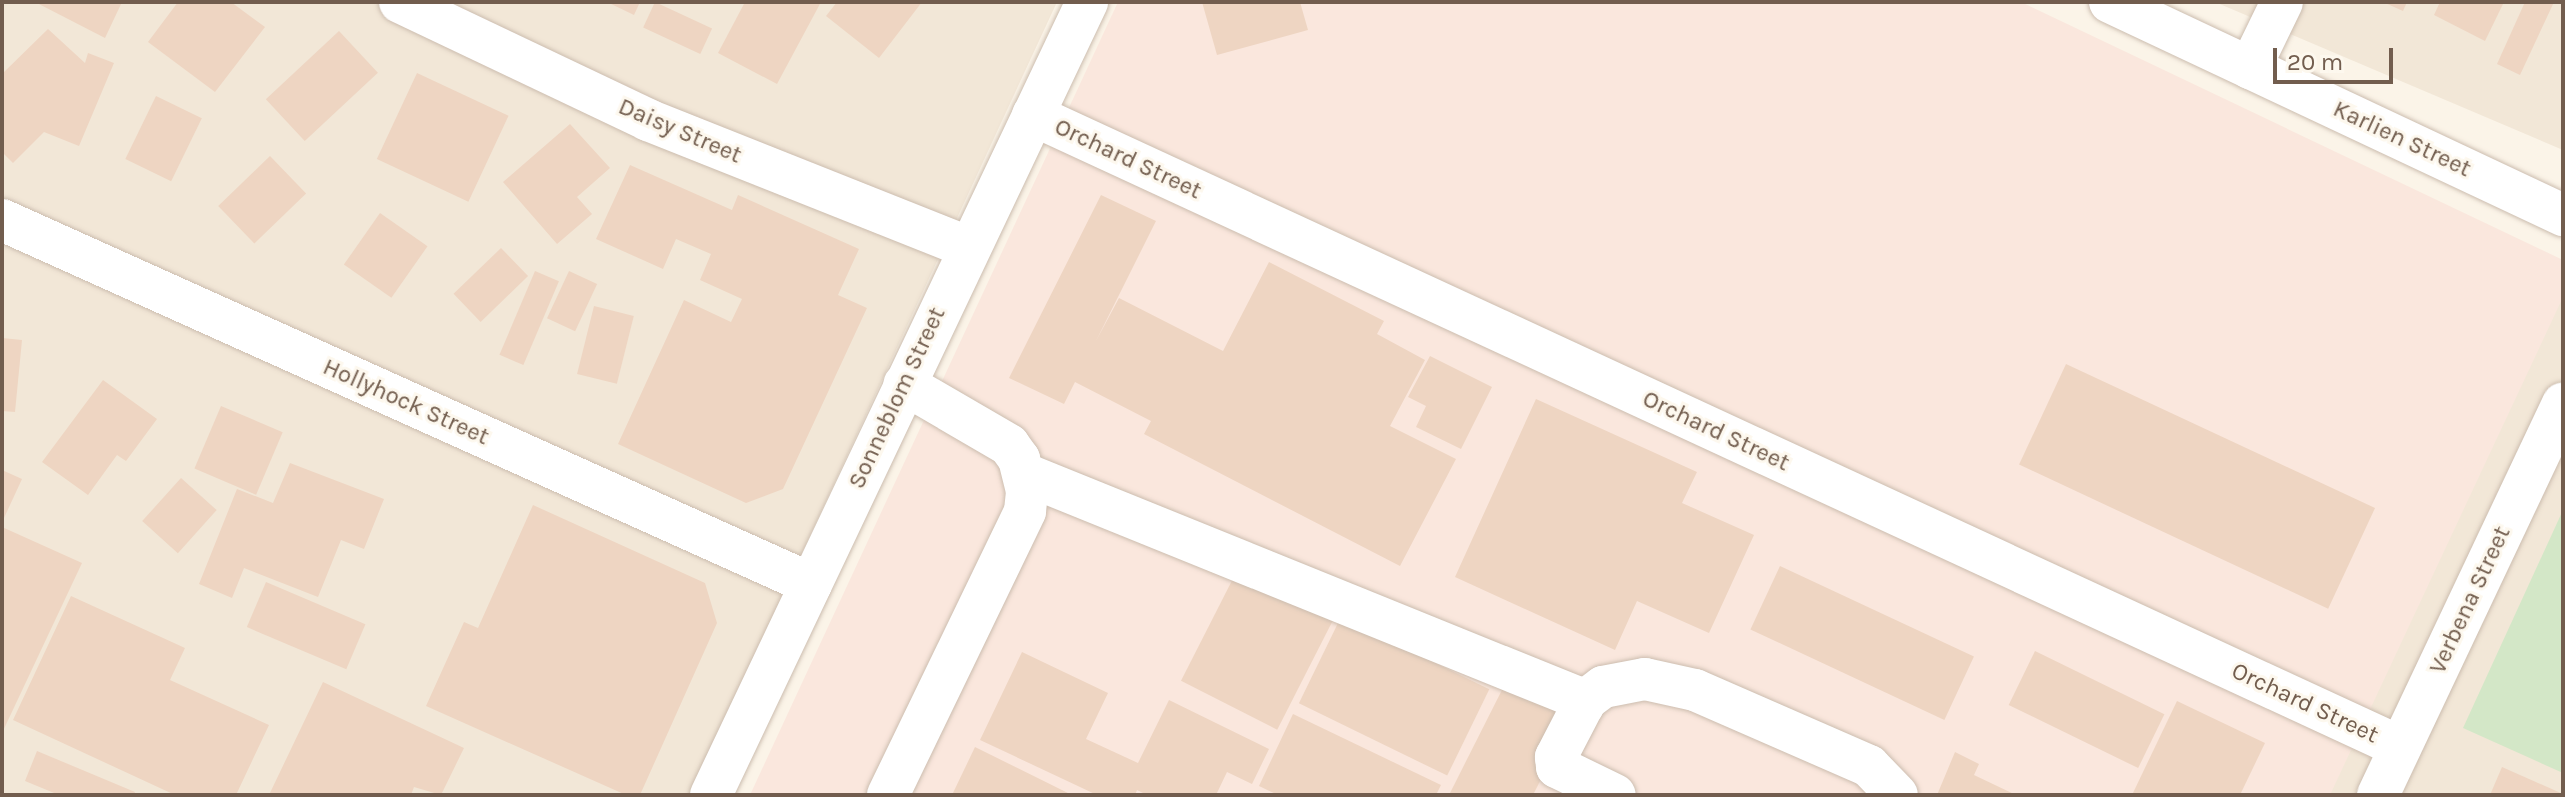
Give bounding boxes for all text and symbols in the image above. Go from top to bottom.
scale bar [2277,32,2397,82]
text: 20 m [2287,48,2343,76]
street label: Daisy Street [614,92,746,170]
street label: Karlien Street [2329,95,2475,183]
street label: Orchard Street [1050,112,1206,206]
street label: Sonneblom Street [842,303,952,493]
street label: Hollyhock Street [318,352,494,452]
street label: Orchard Street [1638,384,1794,478]
street label: Verbena Street [2423,522,2517,678]
street label: Orchard Street [2227,656,2383,750]

